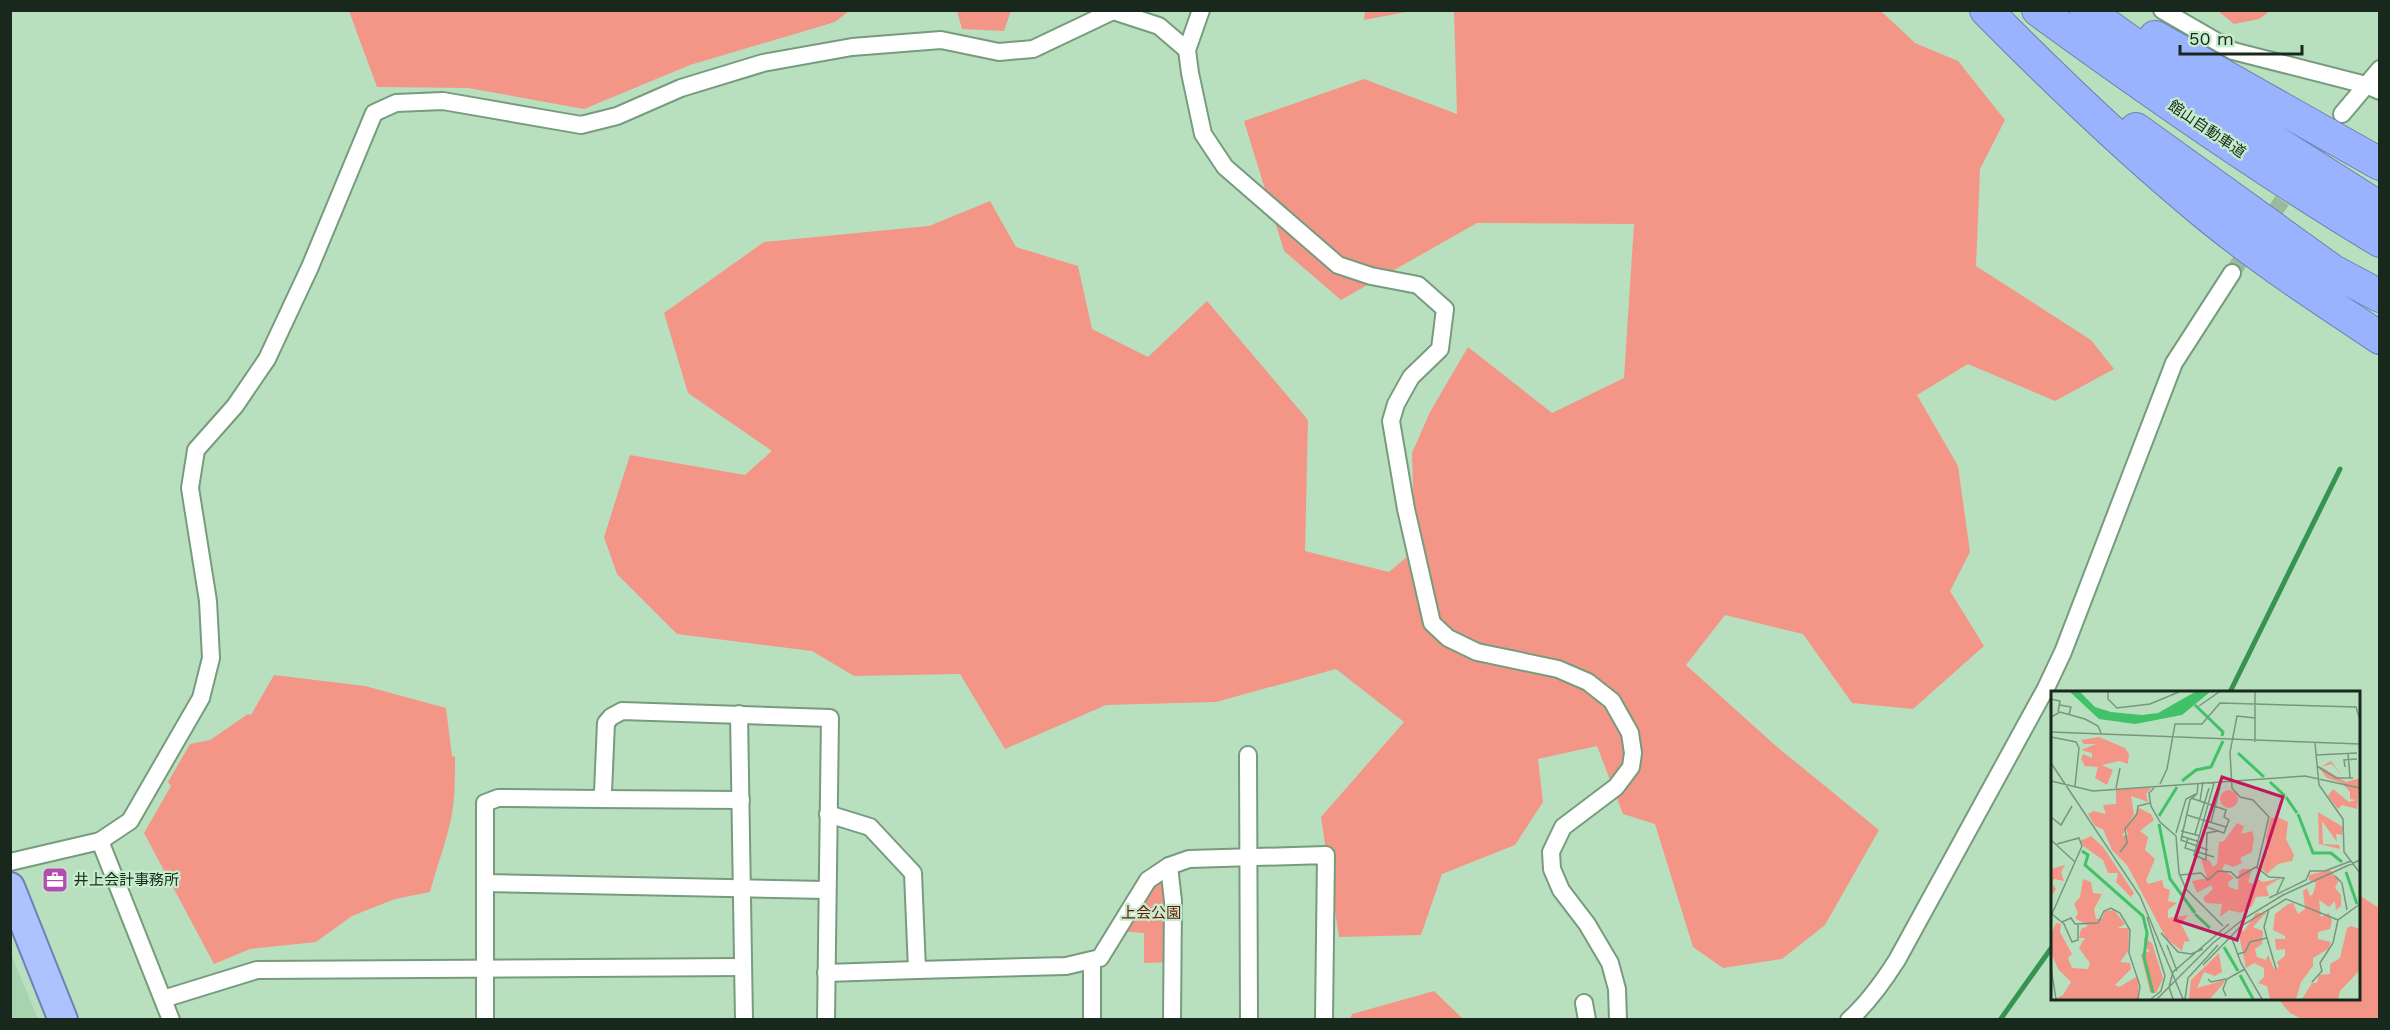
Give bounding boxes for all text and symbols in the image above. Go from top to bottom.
scale bar [2180,18,2302,56]
text: 50 m [2189,28,2234,49]
street label: 館山自動車道 [2165,96,2249,162]
inset map [2051,691,2360,1000]
office icon: 井上会計事務所 [40,865,70,895]
place label: 井上会計事務所 [74,871,179,889]
park label: 上会公園 [1121,904,1181,922]

